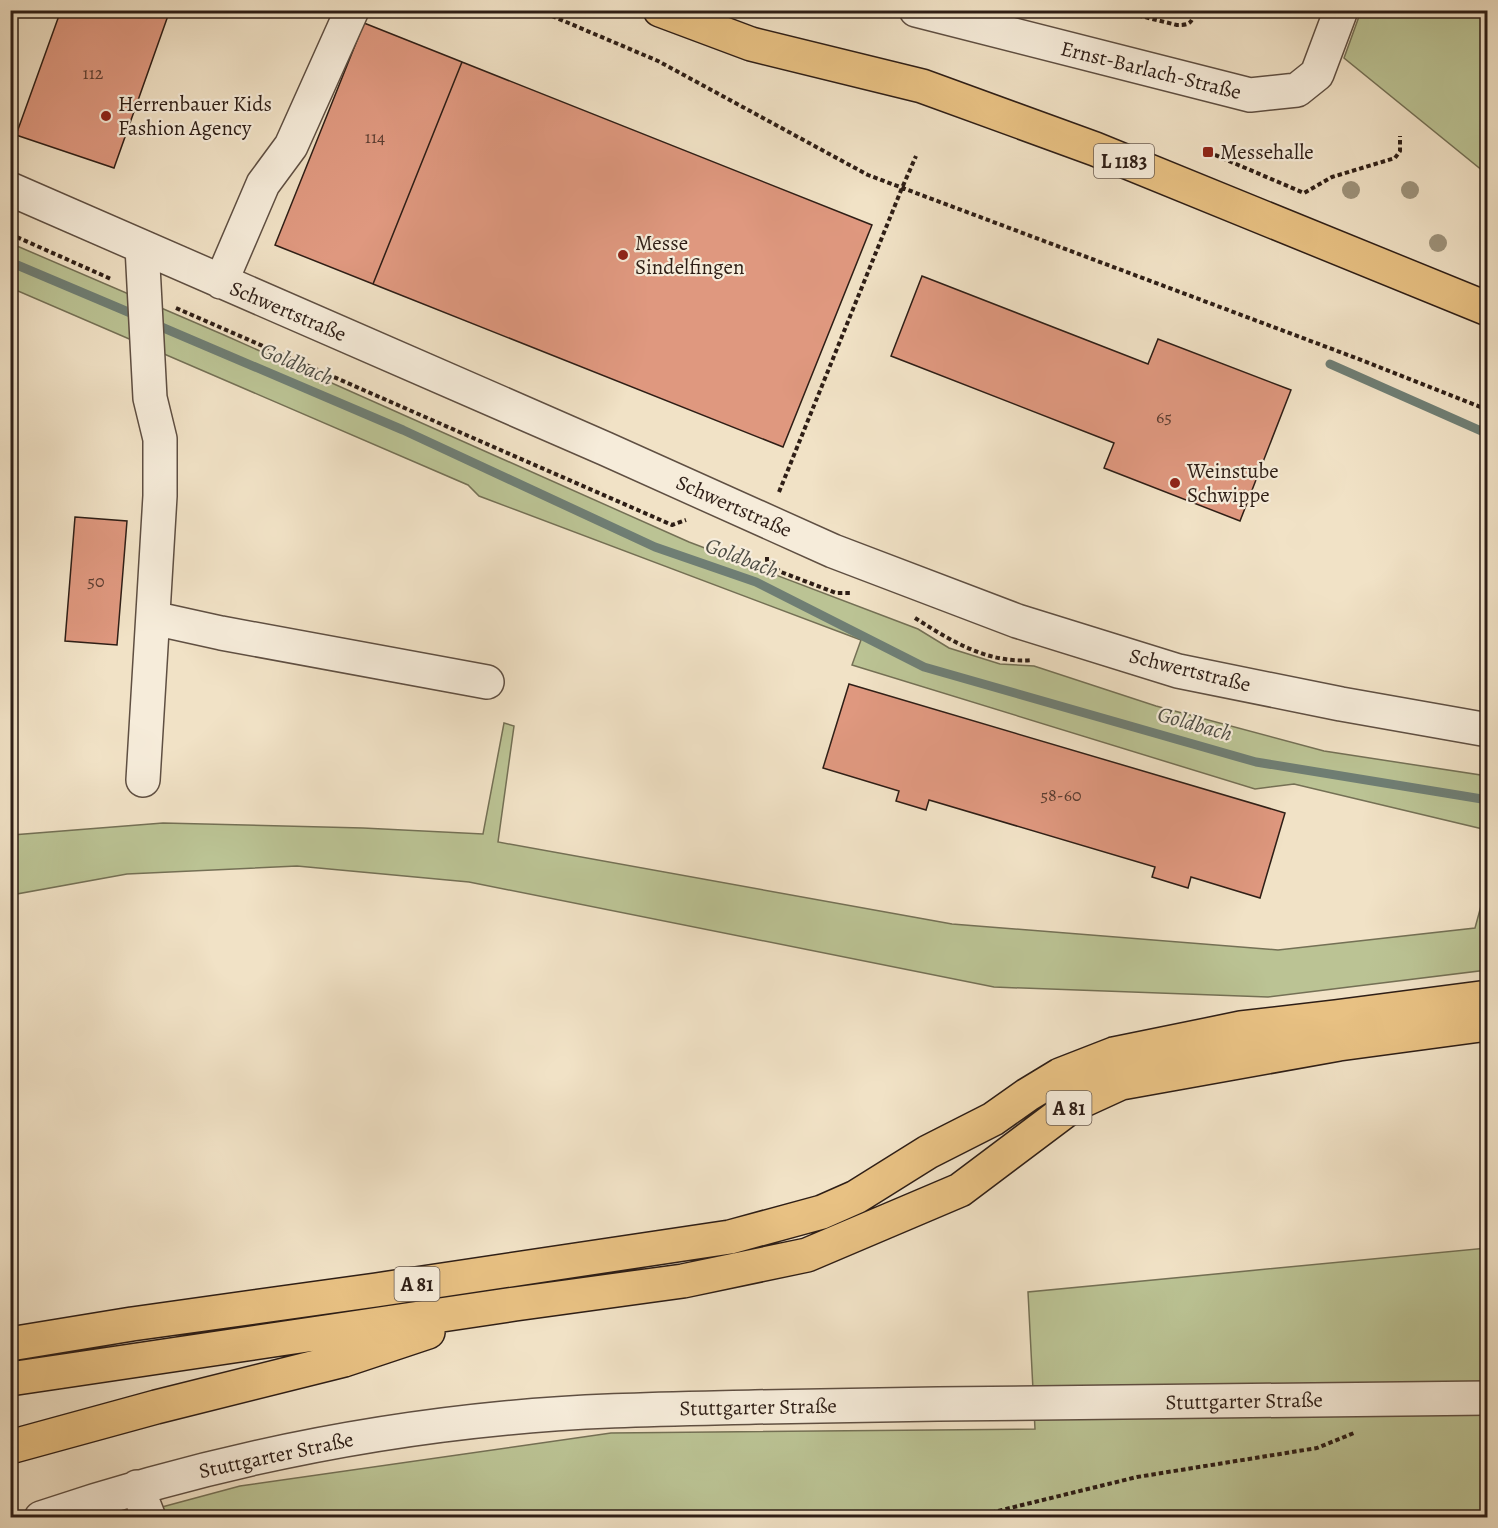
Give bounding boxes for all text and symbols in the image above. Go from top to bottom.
street label: Ernst-Barlach-Straße [1058,34,1244,106]
house number: 112 [83,61,104,85]
place label: Herrenbauer Kids Fashion Agency [118,90,272,142]
marker: Herrenbauer Kids Fashion Agency [99,109,113,123]
house number: 114 [365,125,385,149]
place label: Messehalle [1220,138,1314,166]
road number: L 1183 [1094,144,1154,178]
marker: Messehalle [1201,145,1215,159]
place label: Messe Sindelfingen [635,229,744,281]
marker: Messe Sindelfingen [616,248,630,262]
street label: Schwertstraße [225,274,351,348]
water label: Goldbach [256,335,338,393]
house number: 65 [1156,405,1172,429]
place label: Weinstube Schwippe [1186,457,1279,509]
street label: Schwertstraße [672,468,796,544]
marker: Weinstube Schwippe [1168,476,1182,490]
water label: Goldbach [701,530,783,586]
house number: 50 [87,569,105,593]
street label: Schwertstraße [1126,641,1254,699]
water label: Goldbach [1154,699,1236,749]
house number: 58-60 [1040,783,1082,807]
road number: A 81 [1046,1091,1092,1125]
road number: A 81 [394,1267,440,1301]
street label: Stuttgarter Straße [1165,1386,1323,1416]
street label: Stuttgarter Straße [679,1392,837,1422]
street label: Stuttgarter Straße [196,1425,356,1485]

